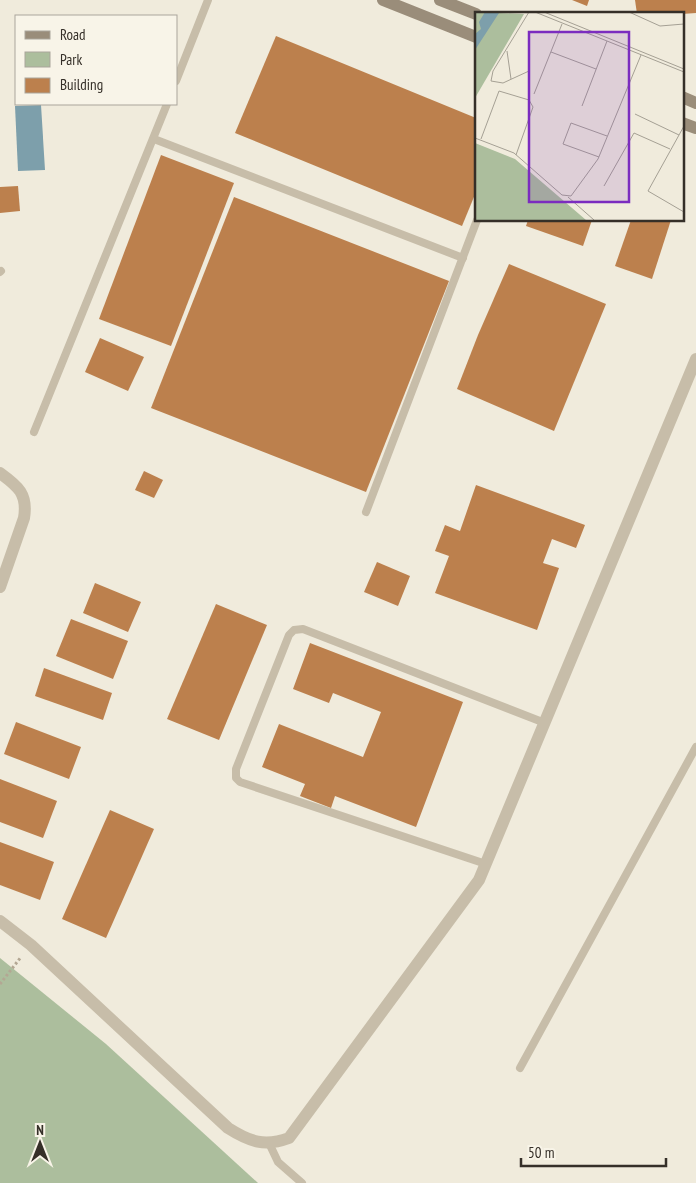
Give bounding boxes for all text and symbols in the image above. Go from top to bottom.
inset map [475,12,684,221]
legend [15,15,178,105]
text: Road [60,25,86,44]
text: Park [60,50,82,69]
text: Building [60,75,103,94]
north arrow [15,1118,65,1168]
text: N [36,1121,44,1139]
scale bar [521,1136,666,1168]
text: 50 m [528,1143,554,1162]

